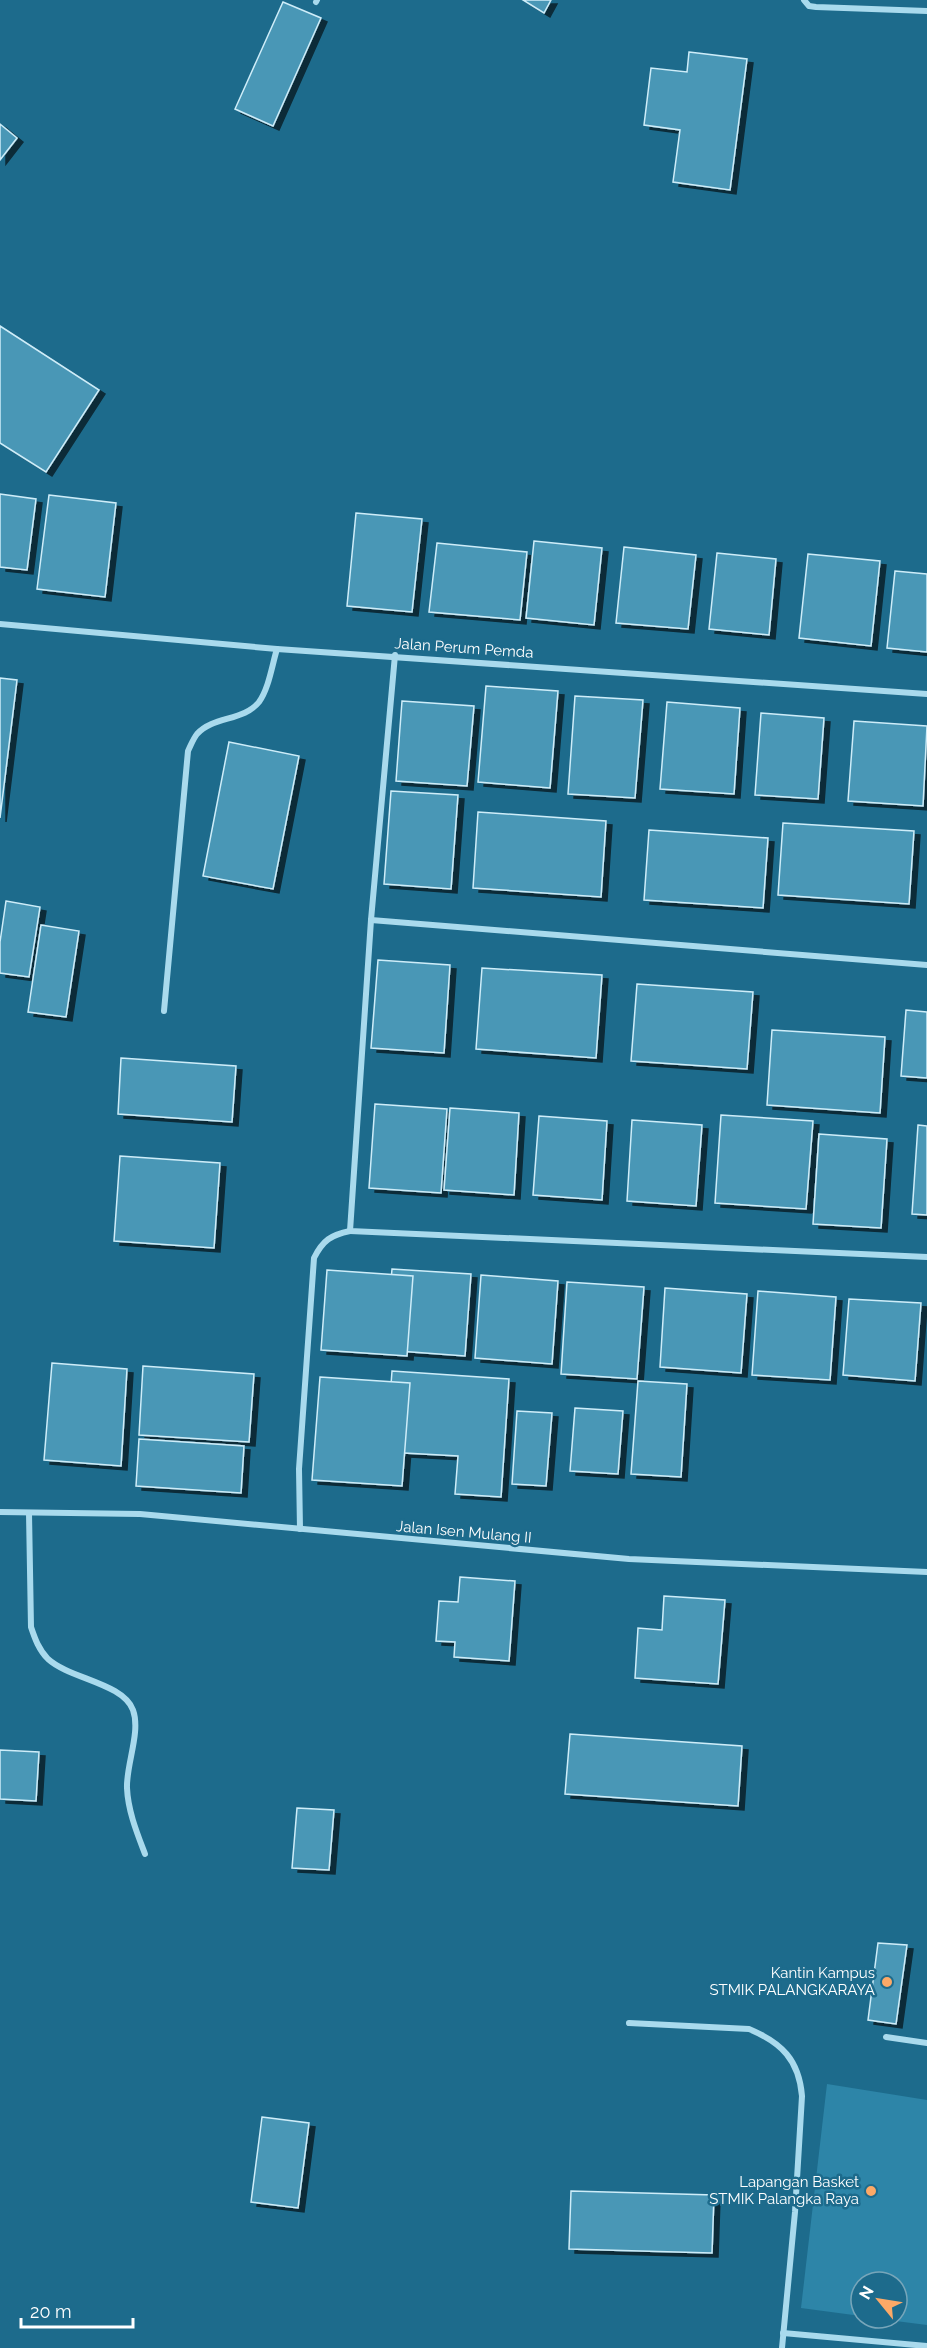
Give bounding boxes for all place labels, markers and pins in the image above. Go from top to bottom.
place label: Kantin Kampus STMIK PALANGKARAYA [709,1964,875,1999]
marker: Kantin Kampus STMIK PALANGKARAYA [880,1975,894,1989]
place label: Lapangan Basket STMIK Palangka Raya [709,2173,859,2208]
marker: Lapangan Basket STMIK Palangka Raya [864,2184,878,2198]

